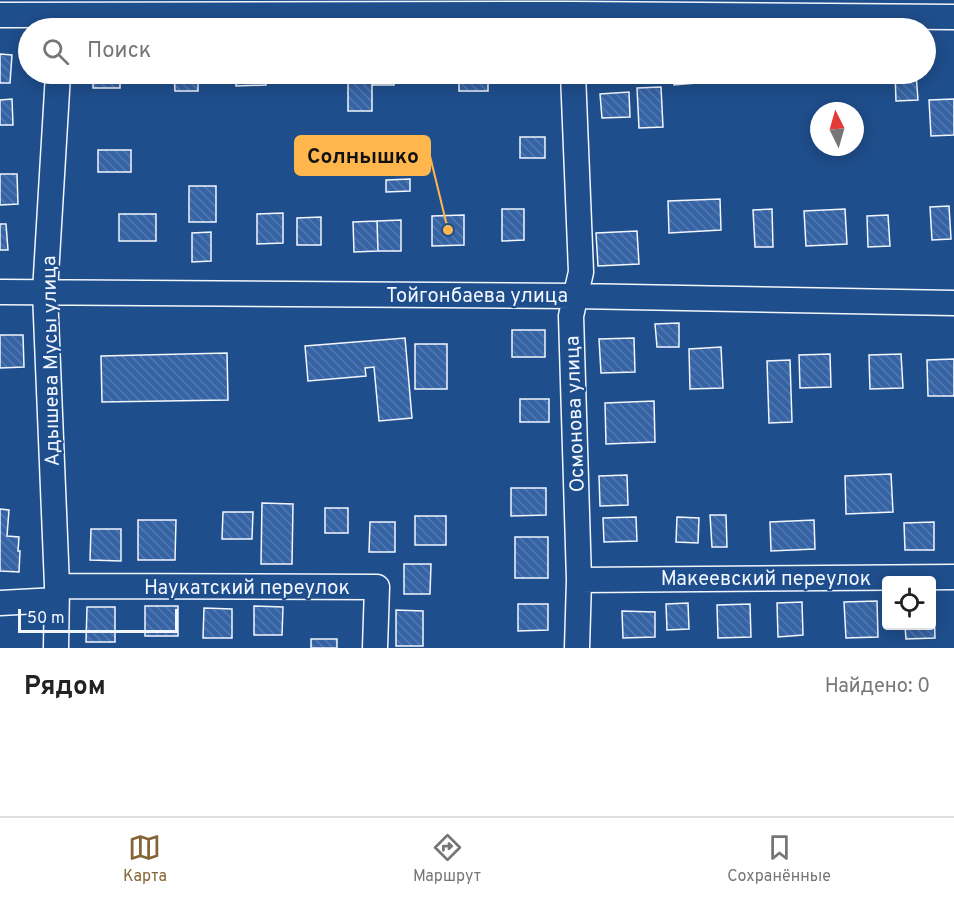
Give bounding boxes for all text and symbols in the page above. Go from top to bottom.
search box [18,18,936,84]
icon: search [39,35,72,68]
text: Поиск [87,38,151,65]
north arrow [810,102,864,156]
callout: Солнышко [295,136,430,175]
text: Солнышко [307,144,419,171]
street label: Адышева Мусы улица [37,255,67,467]
street label: Тойгонбаева улица [386,284,568,310]
street label: Осмонова улица [560,335,592,493]
street label: Макеевский переулок [661,567,871,593]
street label: Наукатский переулок [144,576,350,602]
map controls [882,576,936,630]
button: locate [882,576,936,630]
scale bar [18,606,178,634]
text: 50 m [27,609,65,629]
text: Рядом [24,671,106,704]
text: Найдено: 0 [825,674,930,700]
tab: Карта [123,831,167,887]
tab: Маршрут [413,831,481,887]
tab: Сохранённые [727,831,831,887]

